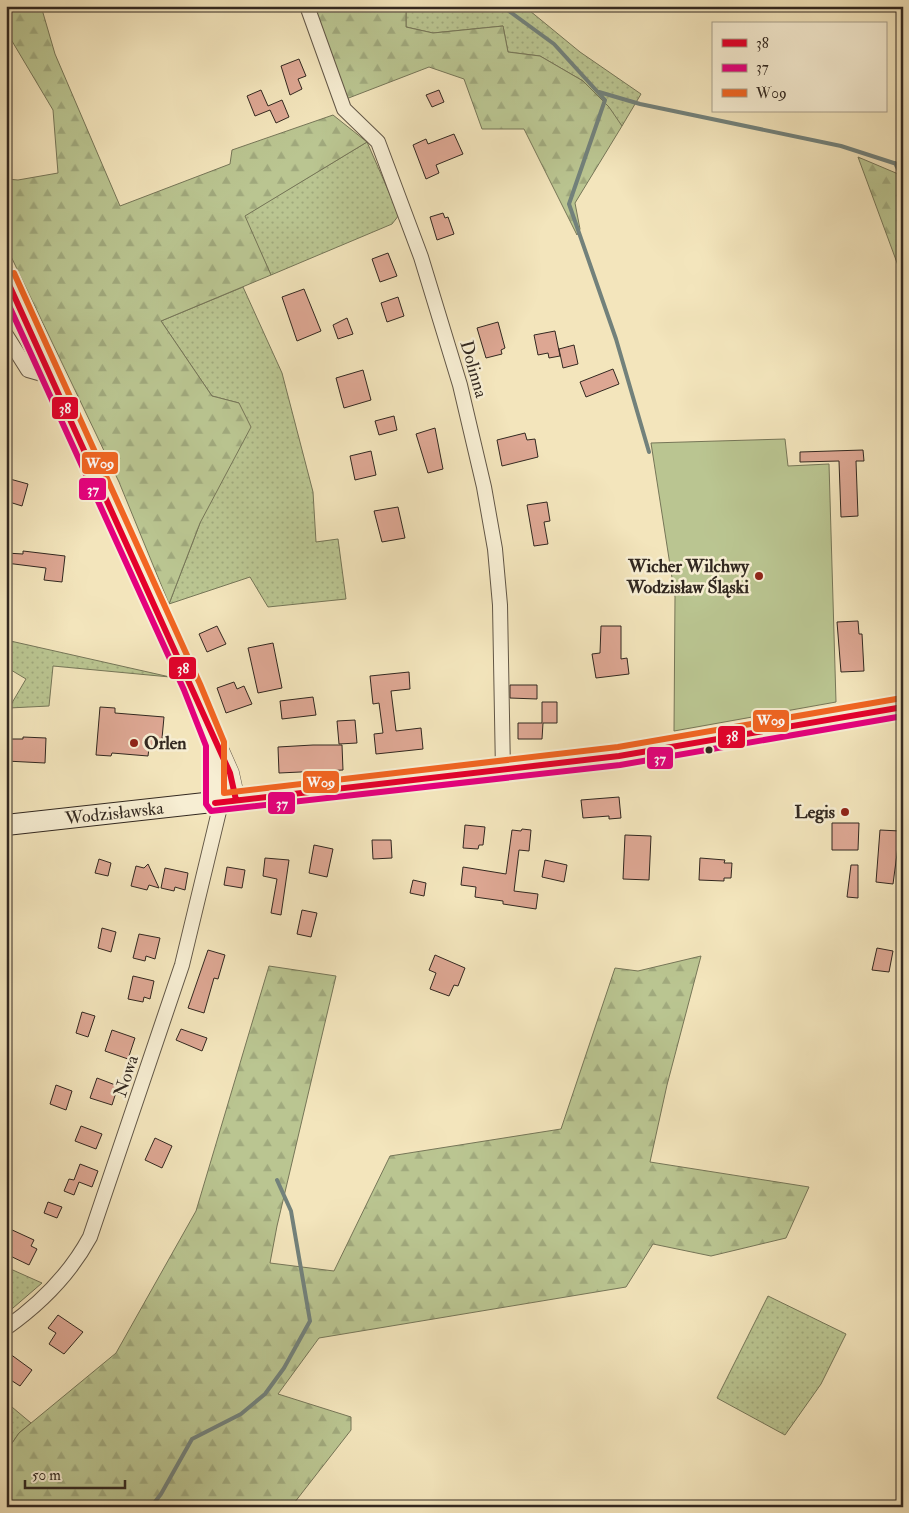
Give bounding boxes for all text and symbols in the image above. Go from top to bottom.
legend [712,22,886,112]
text: 38 [756,34,769,53]
text: 37 [756,58,769,77]
text: W09 [755,84,787,103]
street label: Dolinna [454,338,493,401]
line badge: 38 [51,396,79,420]
text: 38 [59,400,71,417]
line badge: W09 [81,451,119,475]
text: W09 [85,455,114,472]
line badge: 37 [78,477,107,501]
text: 37 [87,481,99,498]
place label: Wicher Wilchwy Wodzisław Śląski [626,555,750,599]
marker: Wicher Wilchwy Wodzisław Śląski [753,570,765,582]
line badge: 38 [168,656,197,680]
text: 38 [177,660,189,677]
line badge: W09 [752,709,790,733]
text: W09 [756,712,785,729]
line badge: 38 [717,725,746,749]
text: 38 [726,728,738,745]
place label: Orlen [144,732,187,755]
marker: Orlen [128,737,140,749]
unlabelled marker [704,745,714,755]
line badge: 37 [646,746,674,770]
text: 37 [654,750,666,767]
line badge: W09 [302,770,340,794]
text: W09 [306,774,335,791]
line badge: 37 [267,791,296,815]
text: 37 [276,795,288,812]
street label: Wodzisławska [63,797,165,830]
place label: Legis [795,801,835,824]
marker: Legis [839,806,851,818]
street label: Nowa [109,1052,144,1100]
scale bar [25,1458,125,1490]
text: 50 m [32,1466,61,1485]

